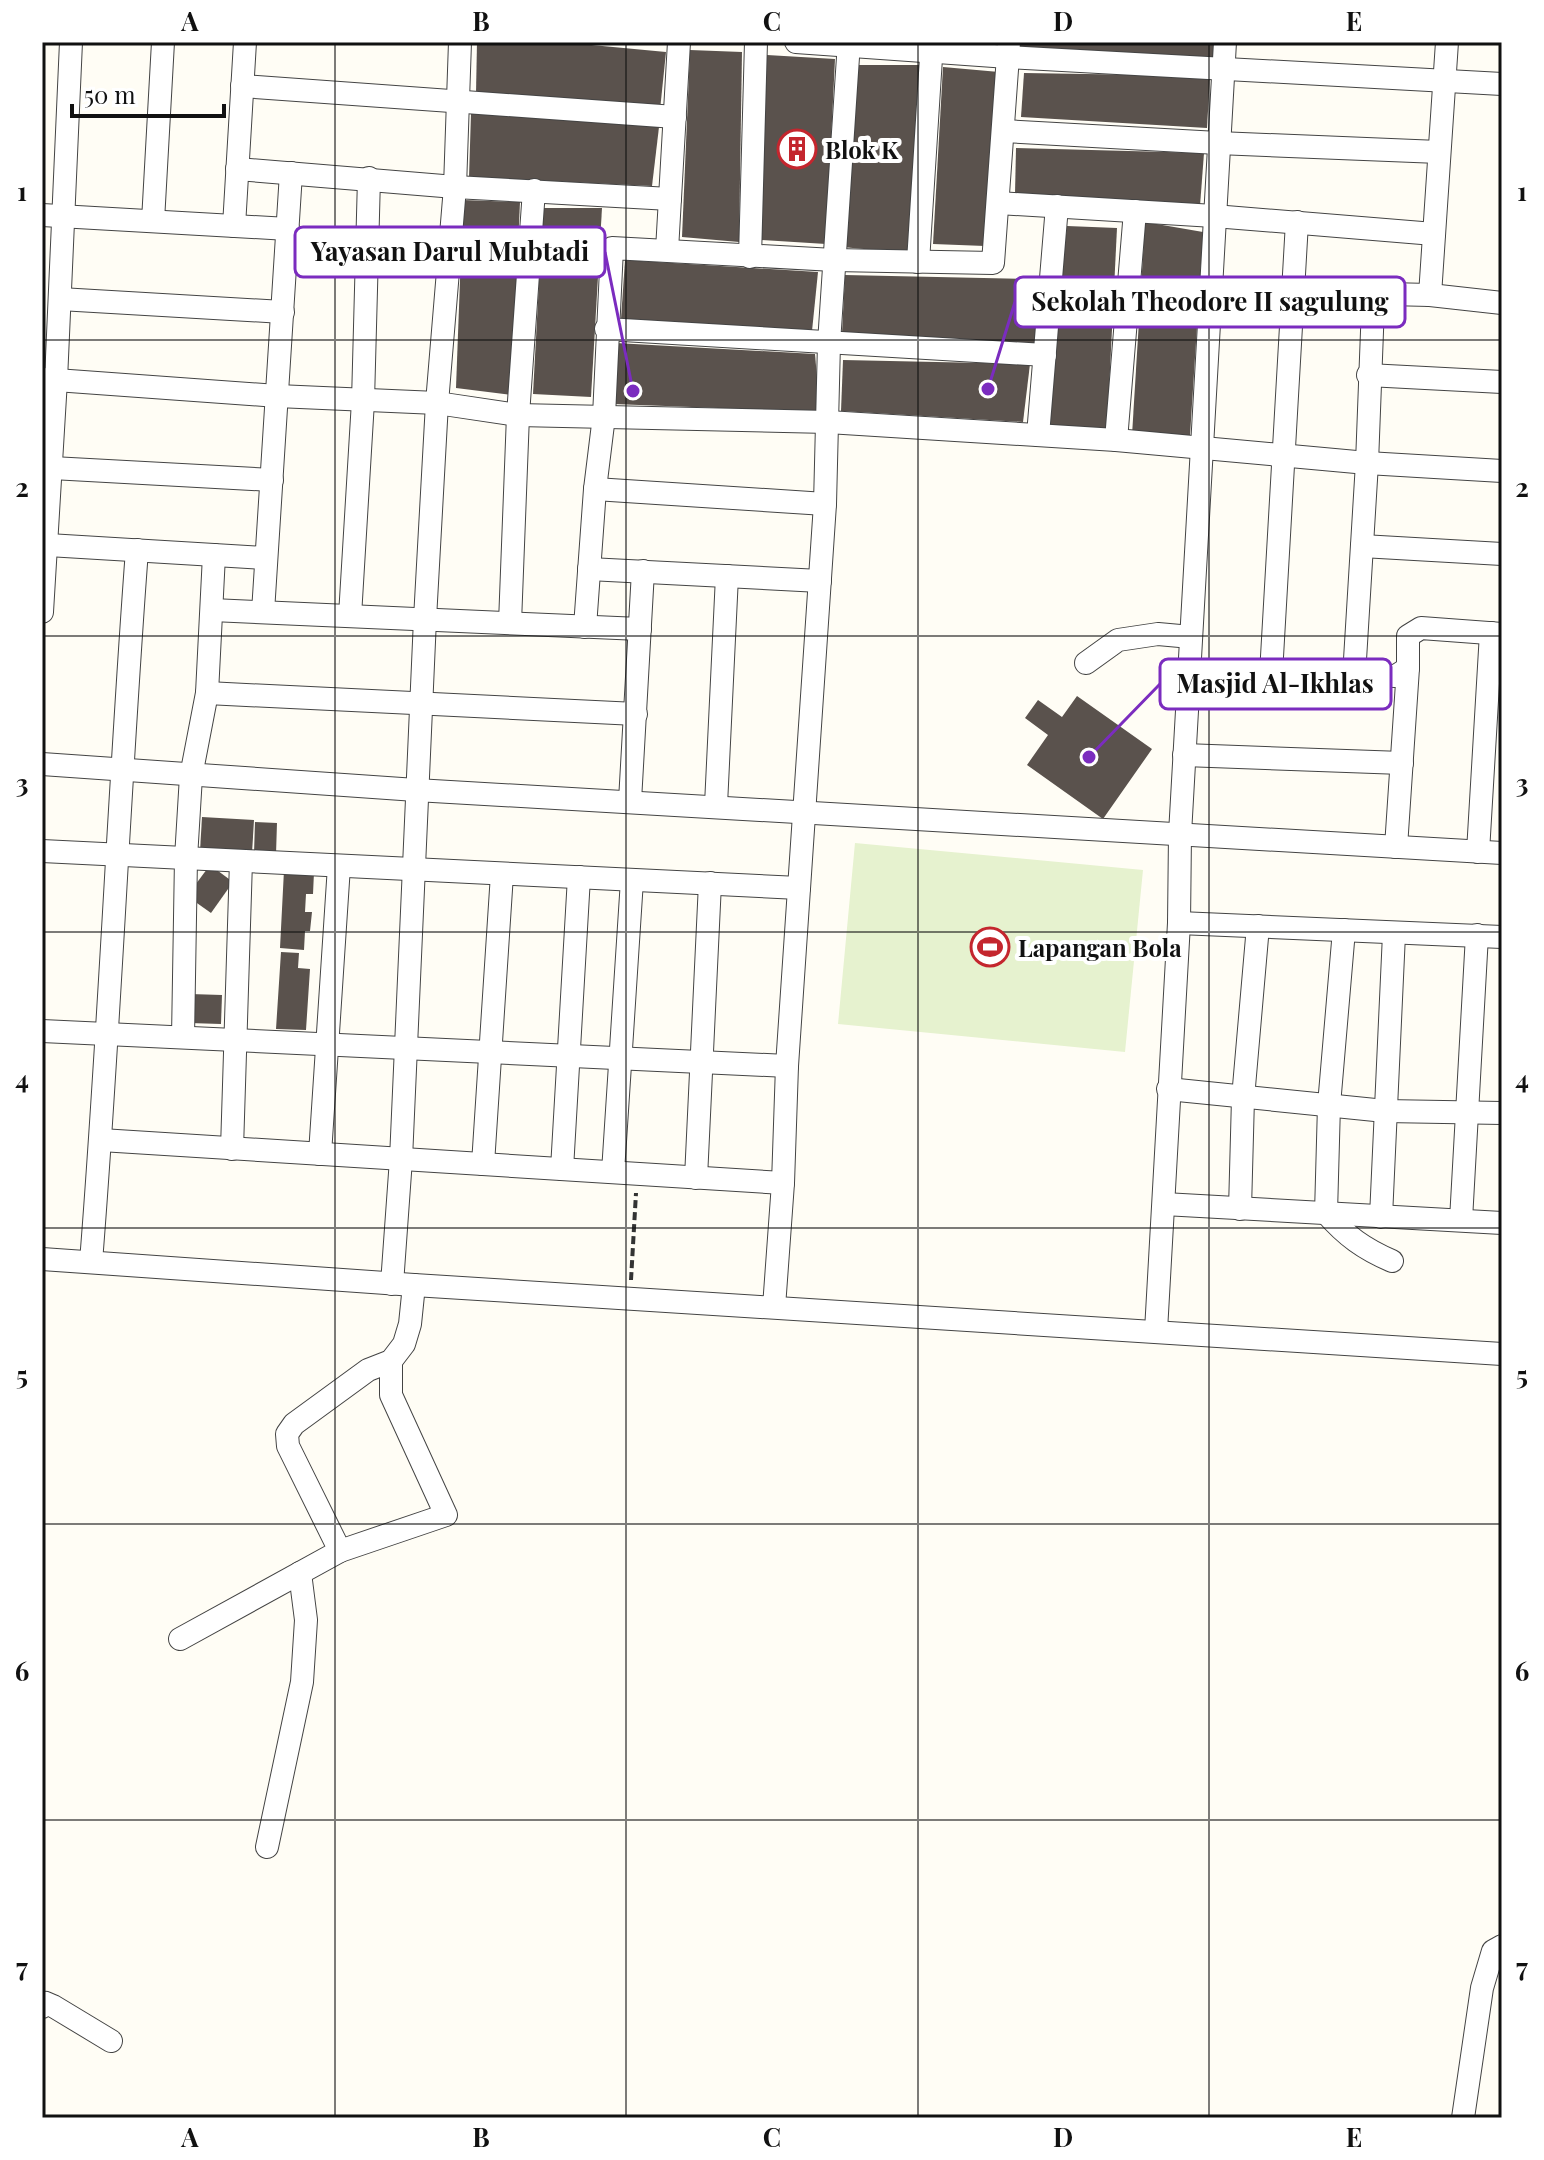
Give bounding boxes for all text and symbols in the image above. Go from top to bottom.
text: A [180,3,199,38]
text: B [472,3,490,38]
text: C [763,3,781,38]
text: D [1053,3,1073,38]
text: E [1346,3,1362,38]
scale bar [72,68,224,118]
text: 50 m [84,78,136,110]
building icon: Blok K [776,128,818,170]
place label: Blok K [825,133,899,165]
text: 1 [17,173,27,208]
text: 1 [1517,173,1527,208]
callout: Yayasan Darul Mubtadi [295,227,605,277]
text: Yayasan Darul Mubtadi [310,233,589,268]
callout: Sekolah Theodore II sagulung [1015,277,1405,327]
text: Sekolah Theodore II sagulung [1031,283,1389,318]
text: 2 [15,469,29,504]
text: 2 [1515,469,1529,504]
callout: Masjid Al-Ikhlas [1160,659,1391,709]
text: Masjid Al-Ikhlas [1176,665,1374,700]
text: 3 [16,765,28,800]
text: 3 [1516,765,1528,800]
sports icon: Lapangan Bola [969,926,1011,968]
place label: Lapangan Bola [1018,931,1182,963]
text: 4 [15,1061,29,1096]
text: 4 [1515,1061,1529,1096]
text: 5 [16,1357,28,1392]
text: 5 [1516,1357,1528,1392]
text: 6 [15,1653,29,1688]
text: 6 [1515,1653,1529,1688]
text: 7 [16,1949,28,1984]
text: 7 [1516,1949,1528,1984]
text: A [180,2119,199,2154]
text: B [472,2119,490,2154]
text: C [763,2119,781,2154]
text: D [1053,2119,1073,2154]
text: E [1346,2119,1362,2154]

